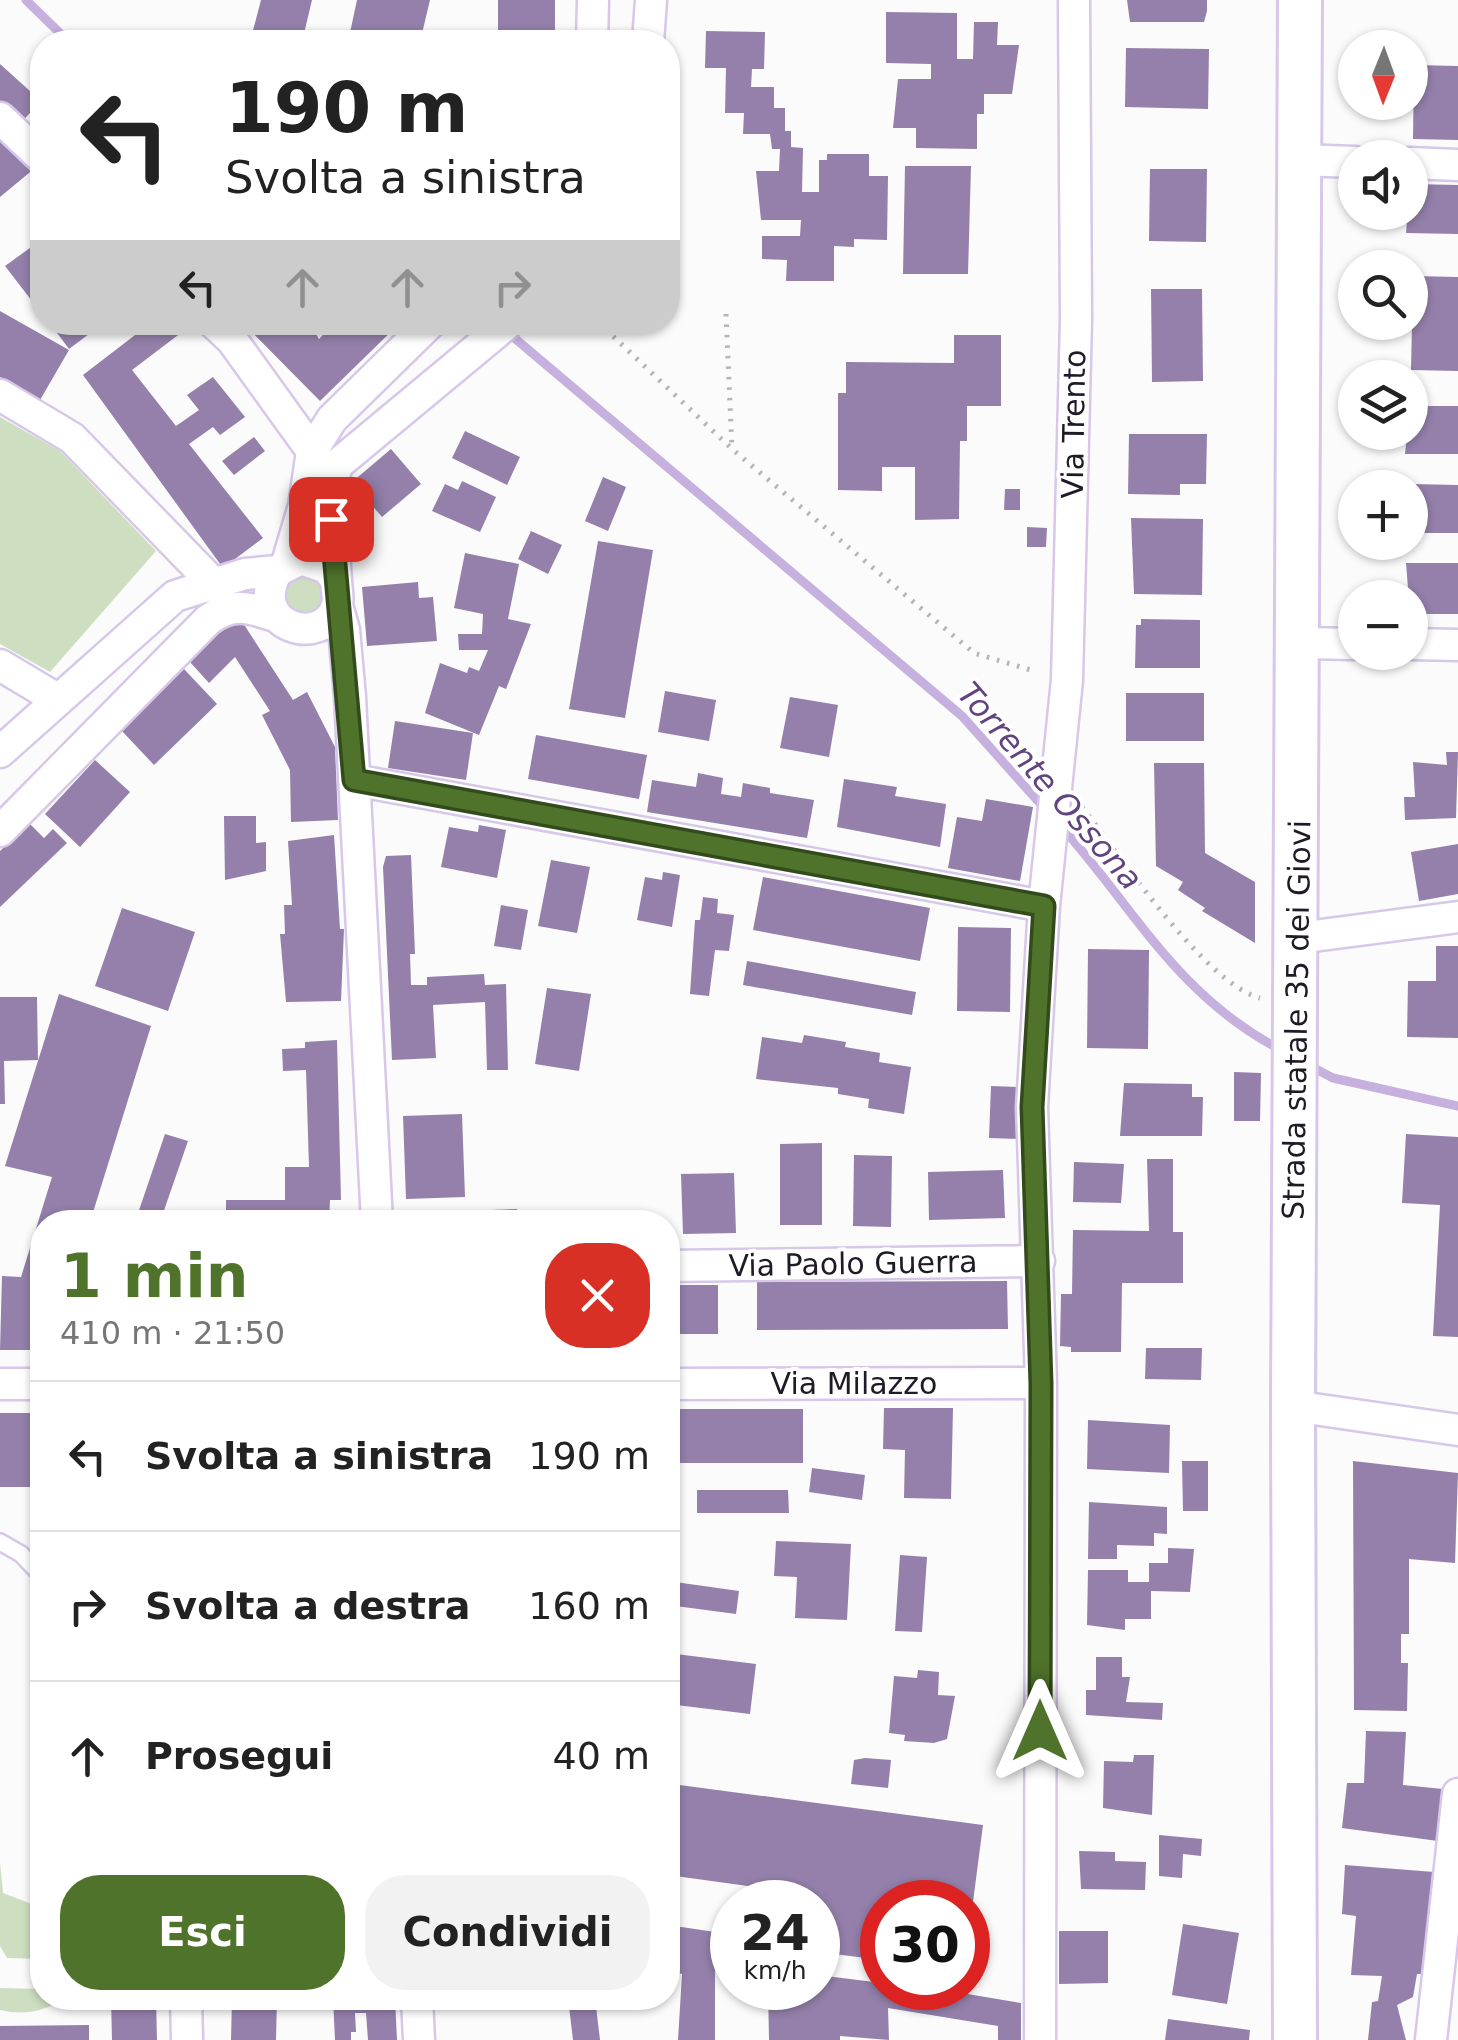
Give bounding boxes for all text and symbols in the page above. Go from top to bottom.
north arrow [1338,30,1428,120]
map controls [1338,30,1428,670]
text: 190 m [225,67,468,149]
icon: left [60,70,190,200]
button: sound [1338,140,1428,230]
text: Svolta a sinistra [225,151,586,204]
button: search [1338,250,1428,340]
icon: left [170,260,225,315]
icon: ahead [275,260,330,315]
icon: ahead [380,260,435,315]
icon: right [485,260,540,315]
street label: Via Trento [1055,349,1092,499]
button: layers [1338,360,1428,450]
button: + [1338,470,1428,560]
pin [289,477,374,562]
icon: arrive [304,492,359,547]
button: − [1338,580,1428,670]
water label: Torrente Ossona [950,675,1150,897]
street label: Strada statale 35 dei Giovi [1276,820,1317,1220]
text: 1 min [60,1241,248,1311]
button: close [545,1243,650,1348]
street label: Via Paolo Guerra [728,1244,978,1283]
text: 410 m · 21:50 [60,1314,285,1352]
street label: Via Milazzo [771,1366,937,1401]
icon: left [60,1429,115,1484]
text: Svolta a sinistra [145,1434,493,1478]
text: 190 m [528,1434,650,1478]
icon: right [60,1579,115,1634]
text: Svolta a destra [145,1584,470,1628]
text: 160 m [528,1584,650,1628]
position arrow [988,1679,1092,1783]
icon: ahead [60,1729,115,1784]
text: Prosegui [145,1734,333,1778]
text: 40 m [553,1734,650,1778]
button: Esci [60,1875,345,1990]
button: Condividi [365,1875,650,1990]
speed limit sign: 30 [860,1880,990,2010]
text: 24 [740,1904,810,1962]
text: km/h [743,1956,807,1985]

